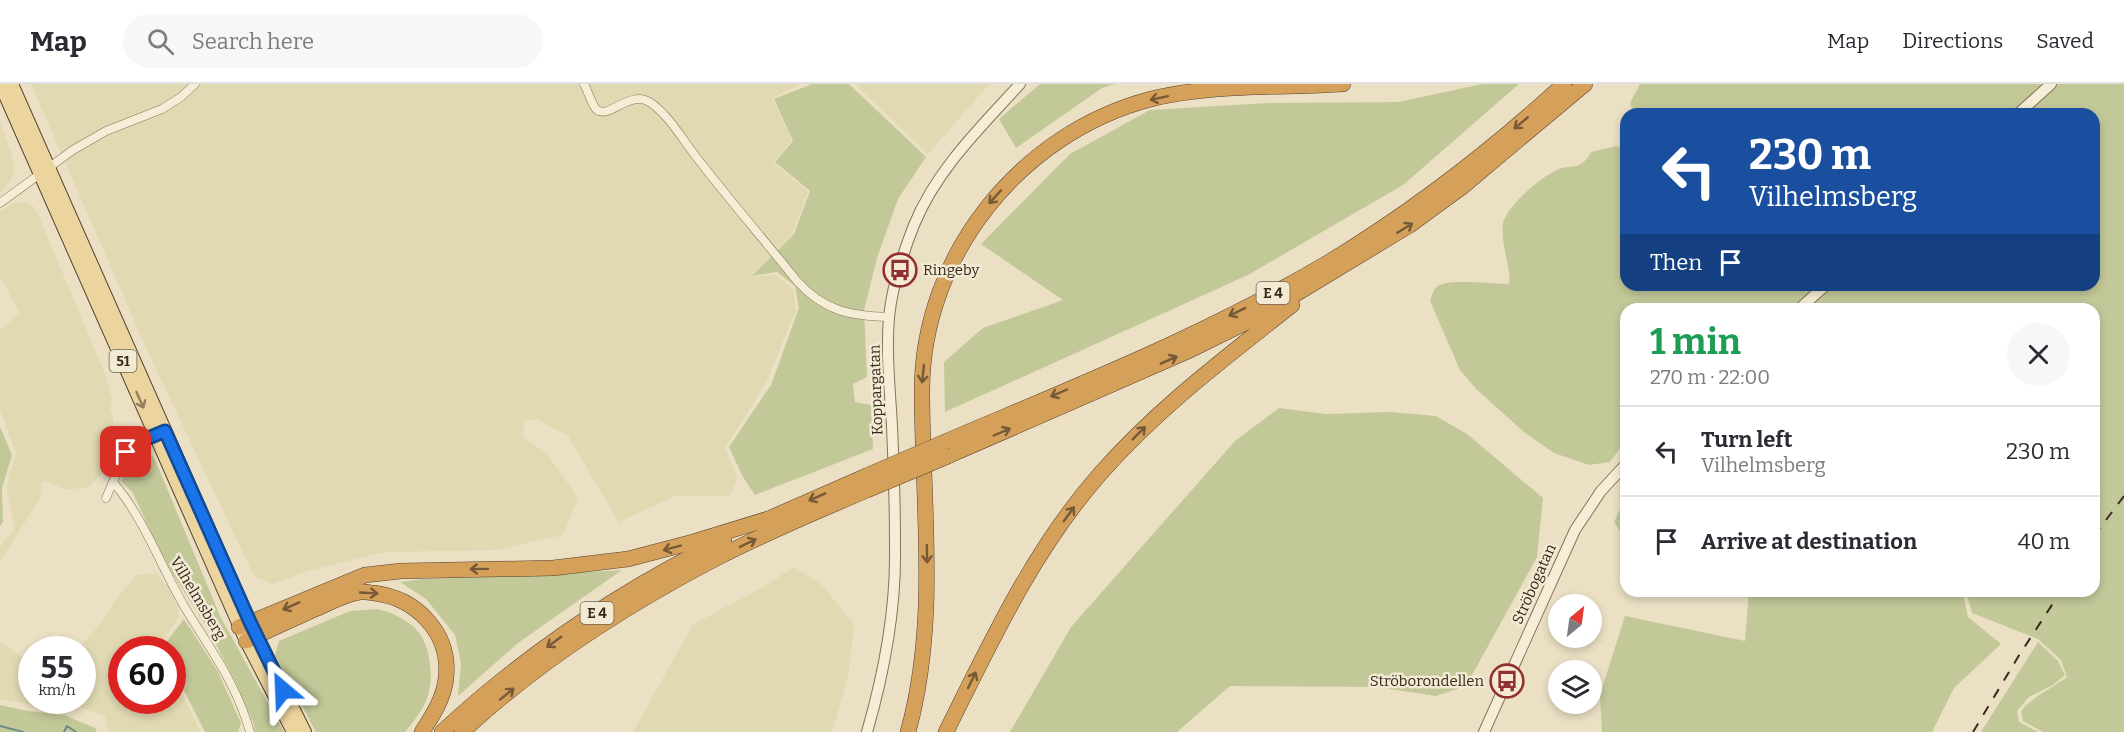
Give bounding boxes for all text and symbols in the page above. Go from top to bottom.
search box [123,14,543,68]
text: Map [30,25,87,58]
icon: search [144,25,177,58]
text: Search here [192,28,314,55]
text: Map [1827,28,1869,54]
text: Directions [1902,28,2003,54]
text: Saved [2036,28,2094,54]
one-way arrow [1150,92,1169,104]
one-way arrow [1514,116,1529,130]
text: 230 m [1749,130,1871,180]
icon: left [1650,132,1728,210]
text: Vilhelmsberg [1749,181,1917,213]
one-way arrow [988,189,1002,204]
one-way arrow [1396,221,1413,233]
icon: arrive [1714,246,1747,279]
text: Then [1650,249,1702,276]
bus stop icon: Ringeby [882,252,918,288]
place label: Ringeby [923,261,979,279]
road number: E 4 [1256,282,1290,304]
one-way arrow [1228,306,1246,318]
text: 1 min [1650,320,1741,364]
button: close [2007,323,2070,386]
street label: Koppargatan [865,344,887,435]
road number: 51 [110,350,136,372]
one-way arrow [1159,353,1177,365]
one-way arrow [918,364,929,384]
text: 270 m · 22:00 [1650,365,1770,389]
one-way arrow [1051,387,1069,399]
one-way arrow [134,390,146,408]
one-way arrow [1132,425,1147,440]
pin [100,426,151,477]
one-way arrow [992,426,1010,438]
text: Turn left [1701,426,1793,453]
icon: arrive [109,435,142,468]
icon: left [1650,435,1683,468]
text: 230 m [2006,438,2070,465]
text: Vilhelmsberg [1701,453,1826,477]
one-way arrow [809,492,827,504]
one-way arrow [1063,506,1075,522]
icon: arrive [1650,525,1683,558]
text: Arrive at destination [1701,528,1917,555]
text: 40 m [2018,528,2070,555]
one-way arrow [738,537,756,549]
street label: Ströbogatan [1508,541,1560,627]
one-way arrow [663,542,682,554]
one-way arrow [921,543,933,563]
street label: Vilhelmsberg [166,553,230,643]
one-way arrow [470,563,490,575]
one-way arrow [358,588,378,599]
north arrow [1548,594,1602,648]
map controls [1548,594,1602,714]
one-way arrow [282,600,300,612]
road number: E 4 [580,602,614,624]
speed limit sign: 60 [108,636,186,714]
one-way arrow [547,636,563,648]
text: 55 [41,650,73,686]
position arrow [251,658,315,722]
button: layers [1548,660,1602,714]
bus stop icon: Ströborondellen [1489,663,1525,699]
one-way arrow [966,671,978,689]
place label: Ströborondellen [1370,672,1484,690]
text: km/h [38,681,76,699]
one-way arrow [499,688,515,701]

